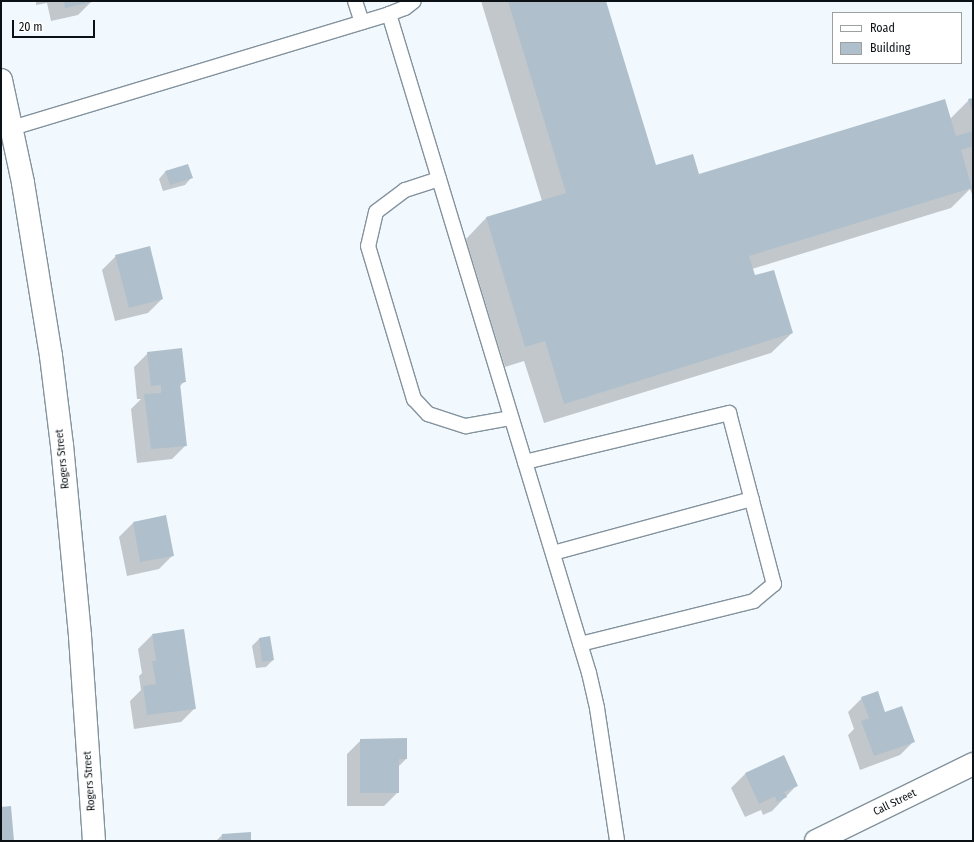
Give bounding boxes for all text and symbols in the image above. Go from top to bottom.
scale bar [14,12,97,38]
legend [832,12,962,64]
text: 20 m [19,20,43,34]
text: Road [870,21,895,35]
text: Building [870,41,910,55]
street label: Rogers Street [53,428,73,490]
street label: Rogers Street [81,751,99,811]
street label: Call Street [871,787,919,819]

